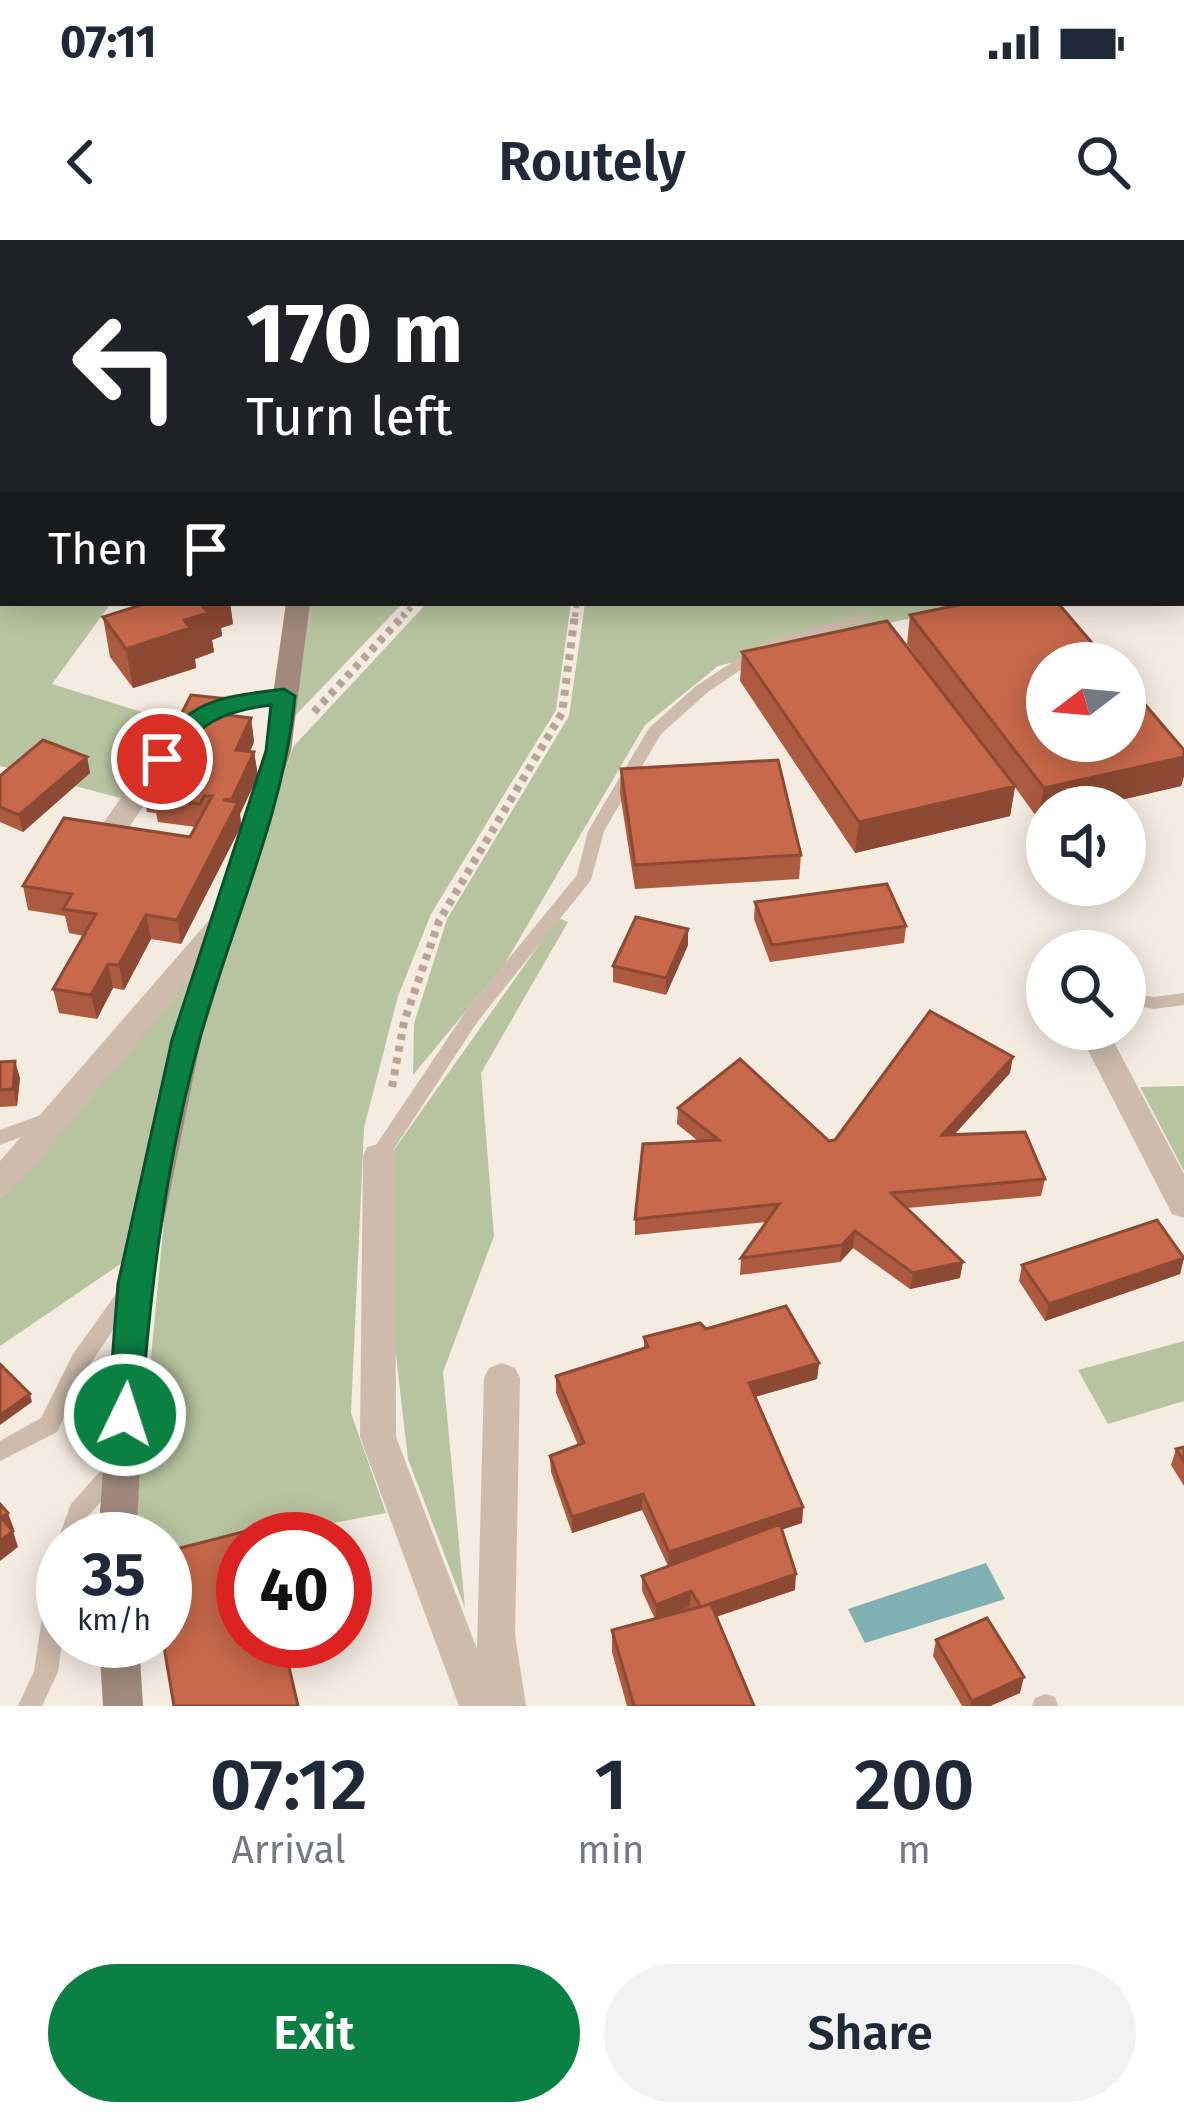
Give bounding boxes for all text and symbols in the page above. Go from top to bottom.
text: 07:11 [60,15,157,69]
icon: back [48,129,114,195]
icon: search [1070,129,1136,195]
text: Routely [498,130,686,194]
text: 170 m [246,283,463,384]
icon: left [48,288,204,444]
text: Turn left [246,385,453,449]
icon: arrive [173,516,239,582]
text: Then [48,522,149,576]
north arrow [1026,642,1146,762]
map controls [1026,642,1146,1050]
pin [111,708,213,810]
icon: arrive [129,726,195,792]
button: sound [1026,786,1146,906]
button: search [1026,930,1146,1050]
position arrow [62,1352,188,1478]
speed limit sign: 40 [216,1512,372,1668]
text: 35 [82,1539,146,1611]
text: km/h [77,1602,151,1638]
text: 07:12 [210,1742,368,1828]
text: 1 [594,1742,627,1828]
text: 200 [854,1742,974,1828]
text: Arrival [231,1827,346,1873]
text: min [577,1827,645,1873]
text: m [898,1827,931,1873]
button: Exit [48,1964,580,2102]
button: Share [604,1964,1136,2102]

